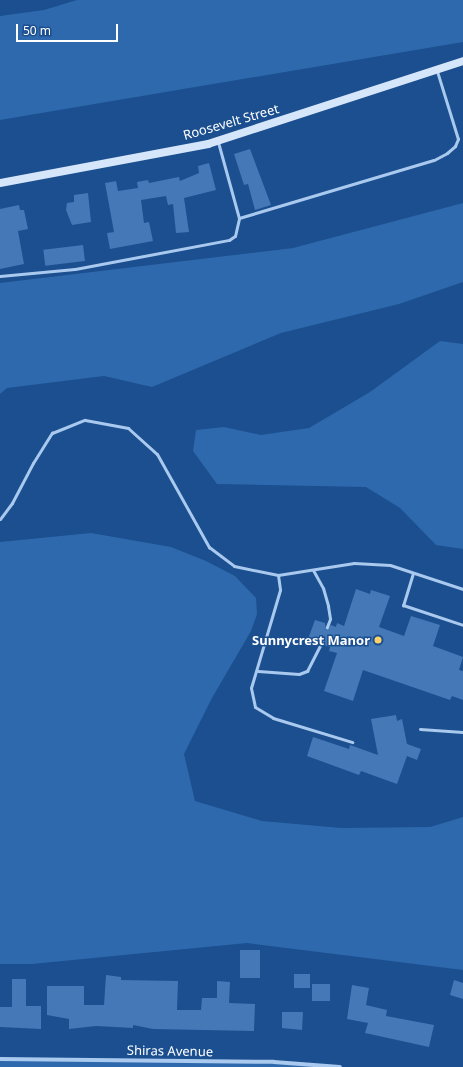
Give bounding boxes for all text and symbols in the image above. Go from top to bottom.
scale bar [18,16,120,42]
text: 50 m [23,22,51,39]
street label: Roosevelt Street [181,101,281,143]
place label: Sunnycrest Manor [252,632,370,648]
marker: Sunnycrest Manor [373,635,383,645]
street label: Shiras Avenue [127,1042,213,1060]

